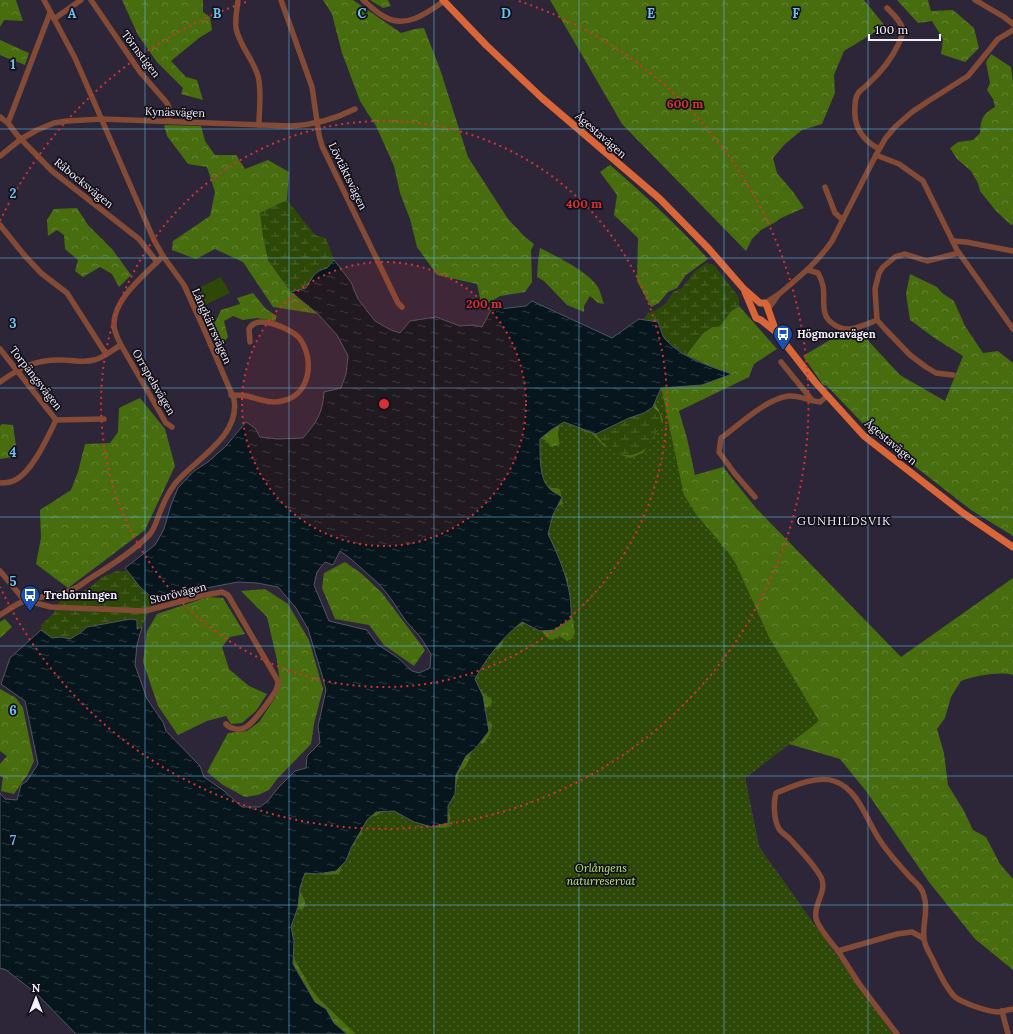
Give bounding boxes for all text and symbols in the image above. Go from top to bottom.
text: A [68,5,77,22]
text: B [213,5,222,22]
text: C [358,5,367,22]
text: D [501,5,511,22]
text: E [647,5,655,22]
text: F [792,5,800,22]
scale bar [869,16,940,42]
text: 100 m [875,22,908,37]
street label: Törnstigen [119,28,163,81]
text: 1 [10,56,16,73]
text: 600 m [667,96,703,111]
street label: Kynäsvägen [145,104,206,120]
street label: Ågestavägen [572,108,630,161]
street label: Lövtäktsvägen [326,140,371,212]
street label: Råbocksvägen [52,155,117,211]
text: 2 [10,185,17,202]
text: 400 m [566,196,602,211]
street label: Långkärrsvägen [189,286,235,366]
text: 200 m [466,296,502,311]
text: 3 [9,315,17,332]
bus stop icon: Högmoravägen [772,323,794,351]
place label: Högmoravägen [797,327,876,341]
street label: Torpängsvägen [7,343,66,413]
street label: Orrspelsvägen [129,347,179,418]
centre of rings [377,397,391,411]
street label: Ågestavägen [861,416,920,468]
text: 4 [9,444,17,461]
district label: GUNHILDSVIK [797,513,891,528]
text: 5 [9,573,17,590]
street label: Storövägen [148,579,208,607]
bus stop icon: Trehörningen [19,584,41,612]
place label: Trehörningen [44,588,117,602]
text: 6 [9,702,17,719]
text: 7 [10,832,16,849]
park label: Orlångens naturreservat [566,861,636,888]
north arrow [16,978,56,1018]
text: N [32,981,41,995]

